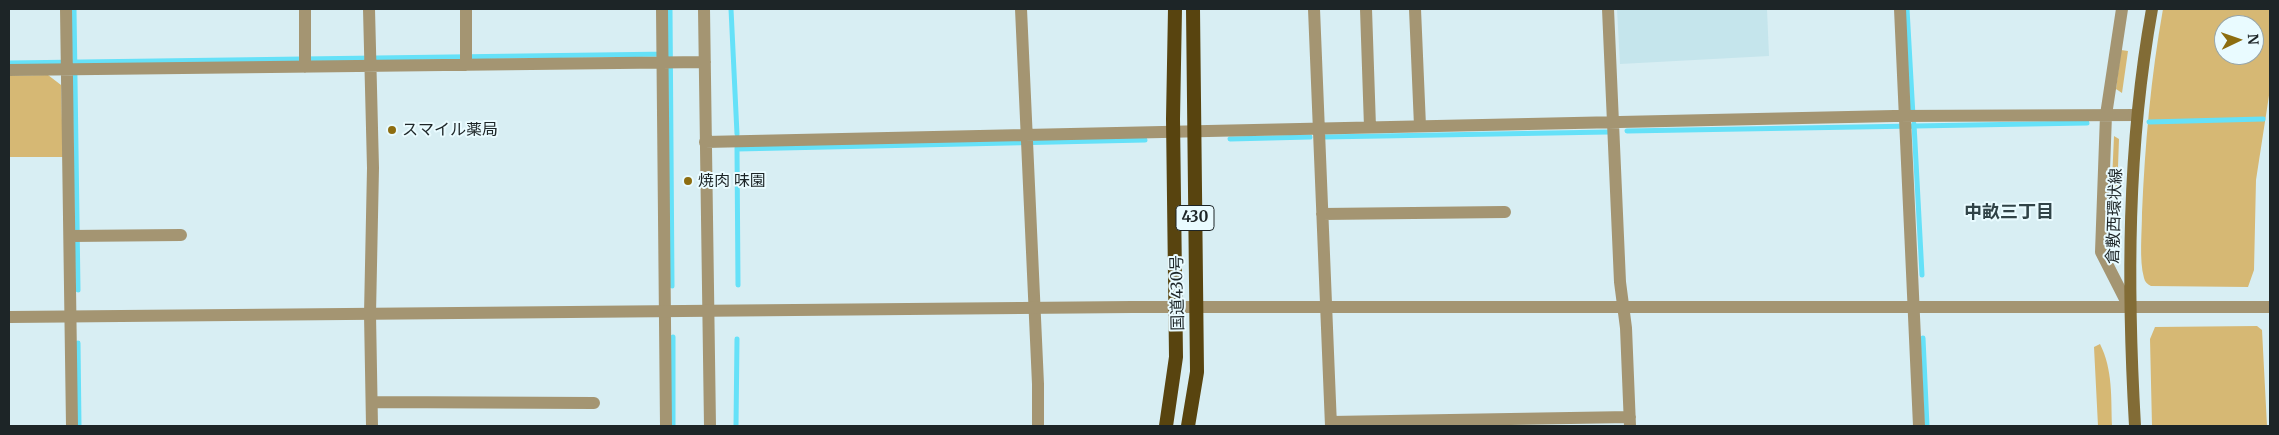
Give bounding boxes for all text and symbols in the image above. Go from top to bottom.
north arrow [2214,15,2264,65]
text: N [2244,33,2262,45]
place label: スマイル薬局 [402,120,498,140]
marker: スマイル薬局 [386,124,398,136]
street label: 倉敷西環状線 [2104,168,2126,264]
place label: 焼肉 味園 [698,171,766,191]
marker: 焼肉 味園 [682,175,694,187]
district label: 中畝三丁目 [1964,202,2054,224]
road number: 430 [1176,206,1214,230]
street label: 国道430号 [1168,255,1188,331]

